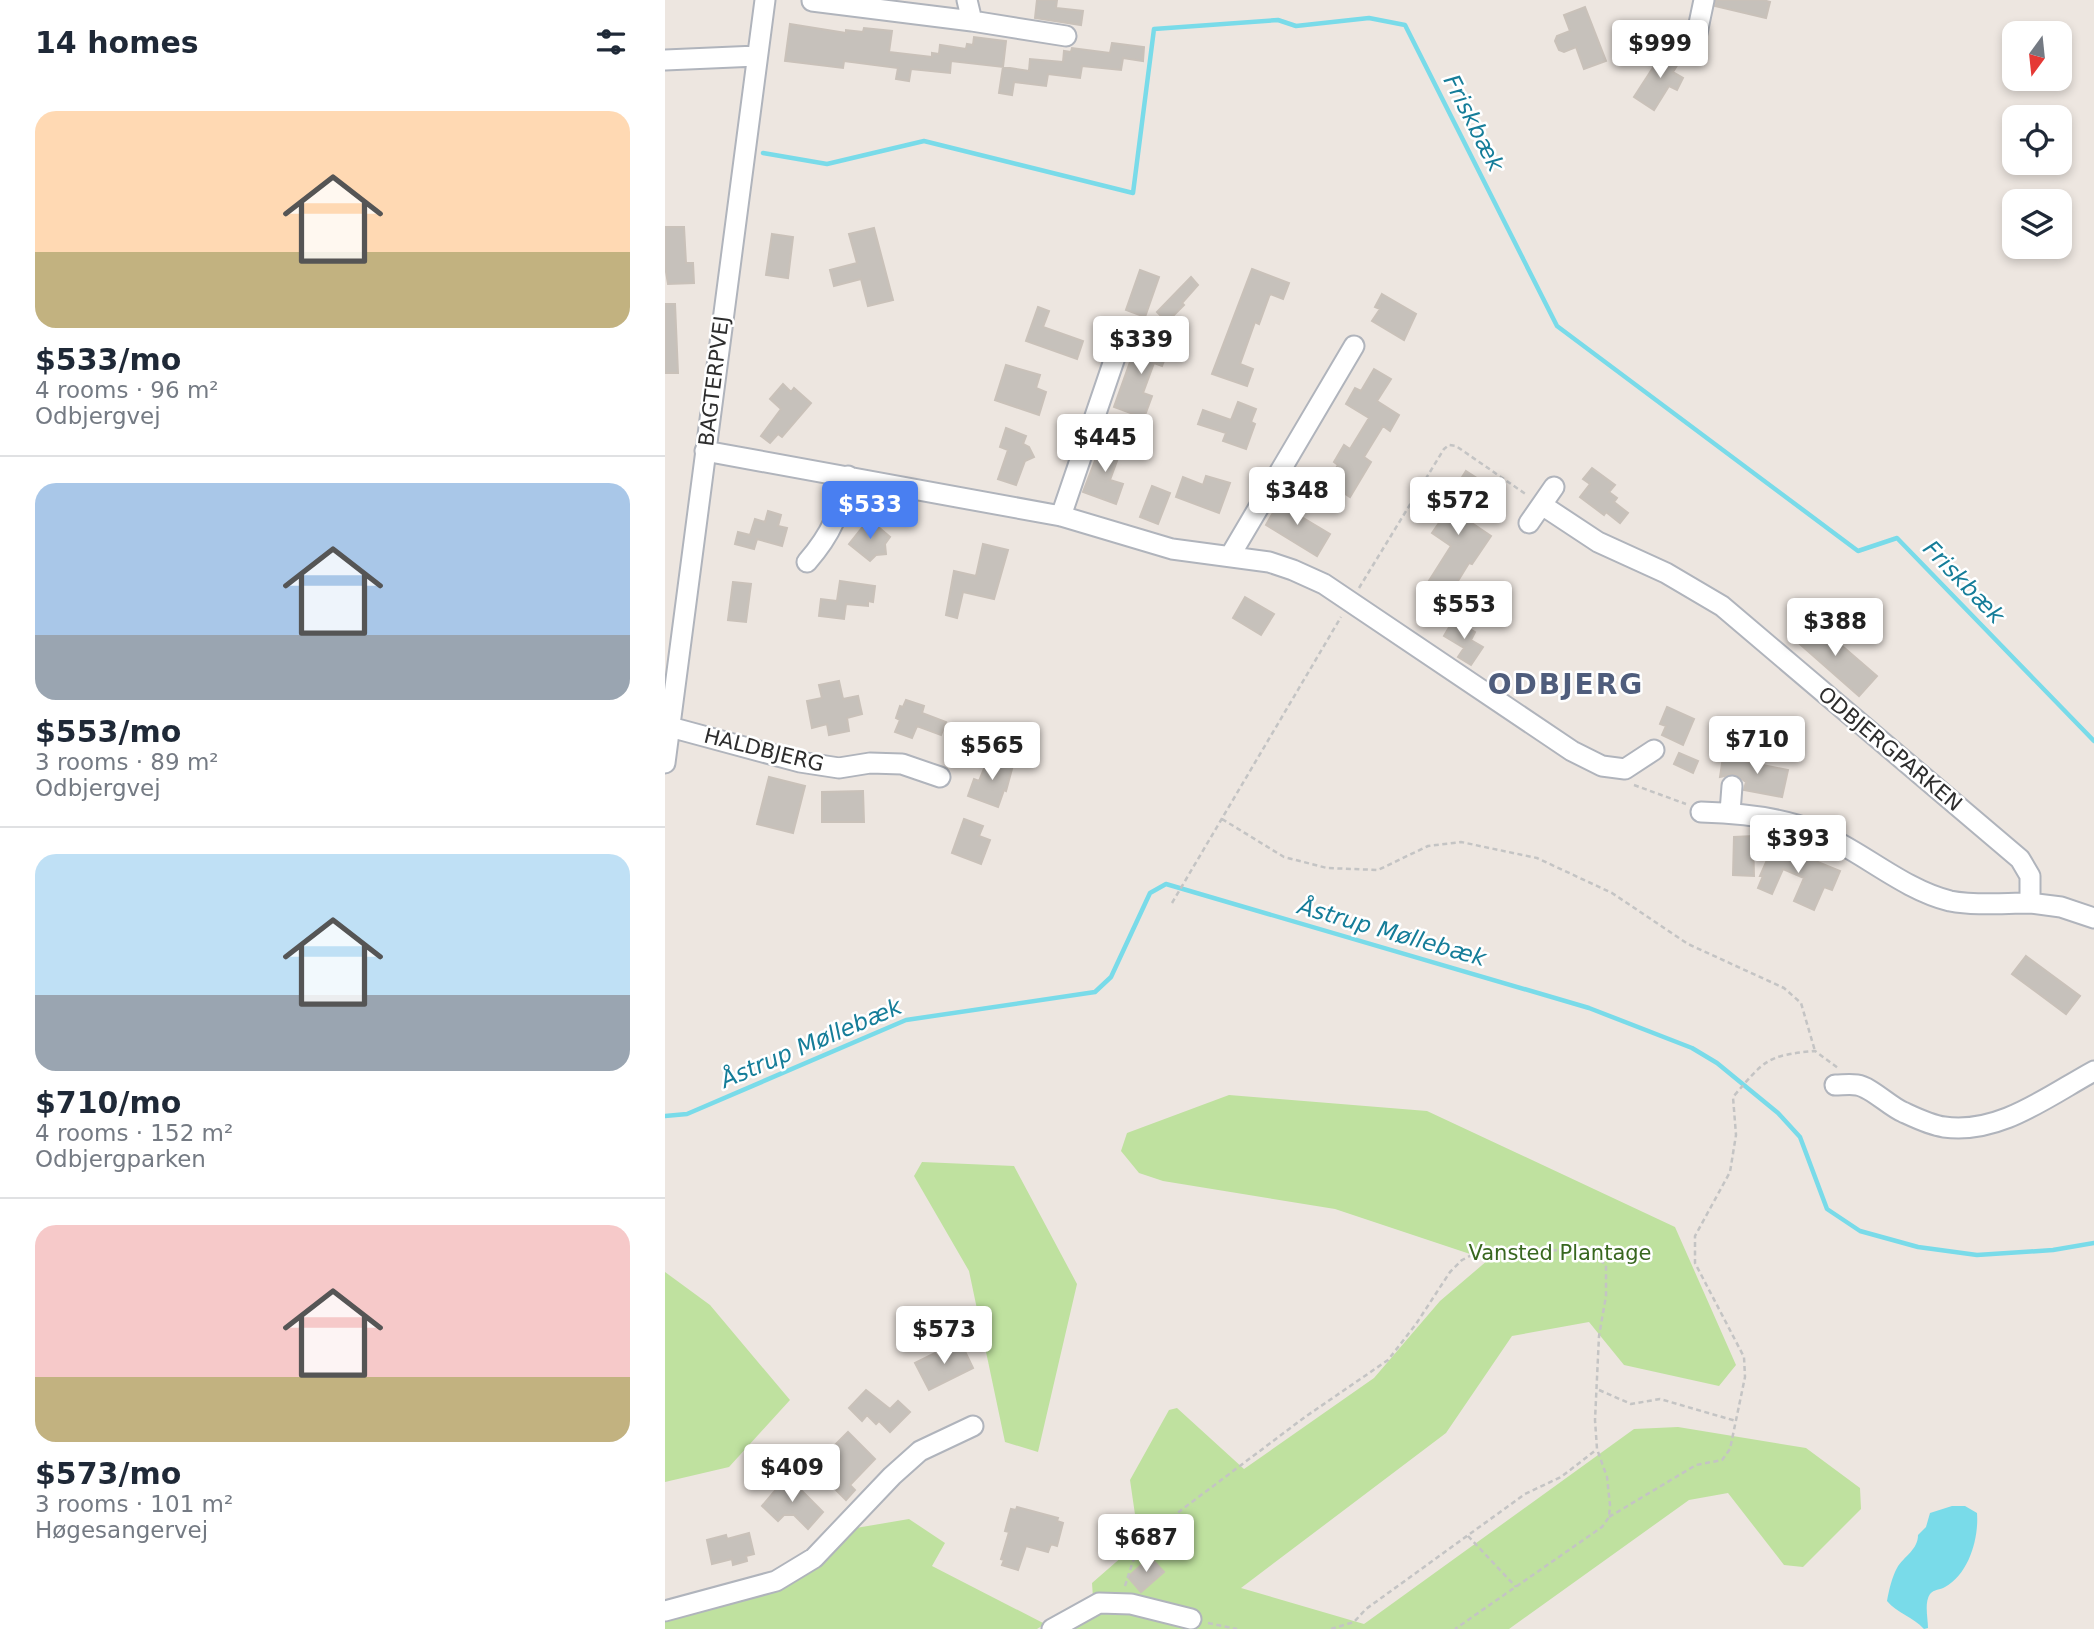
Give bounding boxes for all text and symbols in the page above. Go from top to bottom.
pin: $999 [1619,20,1701,80]
north arrow [2002,21,2072,91]
map controls [2002,21,2072,259]
icon: filters [592,23,630,61]
text: 14 homes [35,25,199,60]
text: $999 [1628,30,1692,56]
water label: Friskbæk [1439,70,1510,177]
button: locate [2002,105,2072,175]
icon: home [270,156,396,282]
button: layers [2002,189,2072,259]
street label: BAGTERPVEJ [694,314,734,448]
pin: $339 [1100,316,1182,376]
text: $339 [1109,326,1173,352]
text: $533/mo [35,342,181,377]
text: 4 rooms · 96 m² [35,377,219,403]
text: Odbjergvej [35,403,161,429]
pin: $445 [1064,414,1146,474]
text: $445 [1073,424,1137,450]
pin: $348 [1256,468,1338,527]
text: $348 [1265,477,1329,503]
pin: $572 [1417,477,1499,537]
pin: $533 [829,482,911,541]
text: $572 [1426,487,1490,513]
text: $533 [838,491,902,517]
icon: home [270,528,396,654]
water label: Friskbæk [1918,535,2011,630]
pin: $553 [1423,582,1505,641]
text: $553 [1432,591,1496,617]
pin: $388 [1794,598,1876,658]
text: $388 [1803,608,1867,634]
district label: ODBJERG [1488,668,1644,701]
street label: ODBJERGPARKEN [1813,682,1967,816]
text: $553/mo [35,714,181,749]
pin: $710 [1716,716,1798,776]
pin: $565 [951,722,1033,782]
street label: HALDBJERG [702,724,826,776]
text: $710 [1725,726,1789,752]
text: $565 [960,732,1024,758]
text: 3 rooms · 89 m² [35,749,219,775]
text: Odbjergvej [35,775,161,801]
pin: $393 [1757,816,1839,875]
text: $393 [1766,825,1830,851]
water label: Åstrup Møllebæk [1293,891,1491,972]
icon: home [270,899,396,1025]
water label: Åstrup Møllebæk [714,991,907,1094]
text: $710/mo [35,1085,181,1120]
text: 4 rooms · 152 m² [35,1120,233,1146]
text: Odbjergparken [35,1146,206,1172]
park label: Vansted Plantage [1468,1241,1652,1265]
icon: home [270,1270,396,1396]
pin: $573 [903,1306,985,1366]
text: $573 [912,1316,976,1342]
pin: $409 [751,1444,833,1504]
text: $409 [760,1454,824,1480]
text: $573/mo [35,1456,181,1491]
text: 3 rooms · 101 m² [35,1491,233,1517]
pin: $687 [1105,1514,1187,1574]
text: Høgesangervej [35,1517,208,1543]
text: $687 [1114,1524,1178,1550]

